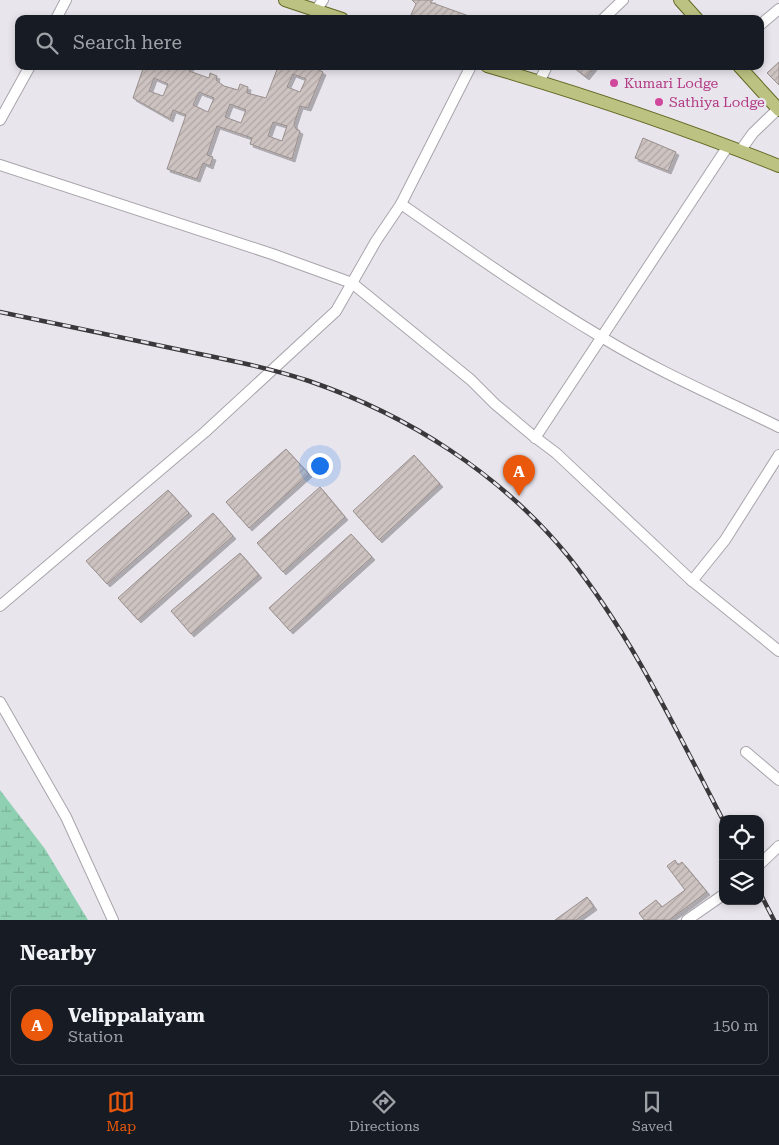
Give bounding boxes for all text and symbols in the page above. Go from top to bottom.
search box [15,15,764,70]
icon: search [33,29,61,57]
text: Search here [73,31,182,54]
place label: Kumari Lodge [624,75,719,91]
marker: Kumari Lodge [608,77,620,89]
place label: Sathiya Lodge [669,94,765,110]
marker: Sathiya Lodge [653,96,665,108]
your location [307,453,333,479]
pin: A [503,455,535,496]
map controls [719,815,764,905]
button: locate [719,815,764,860]
button: layers [719,860,764,905]
text: Nearby [20,941,96,965]
text: Velippalaiyam [68,1004,205,1027]
text: A [31,1016,43,1035]
text: 150 m [712,1016,758,1035]
text: Station [68,1027,124,1046]
tab: Map [106,1088,136,1134]
tab: Directions [349,1088,419,1134]
tab: Saved [632,1088,673,1134]

